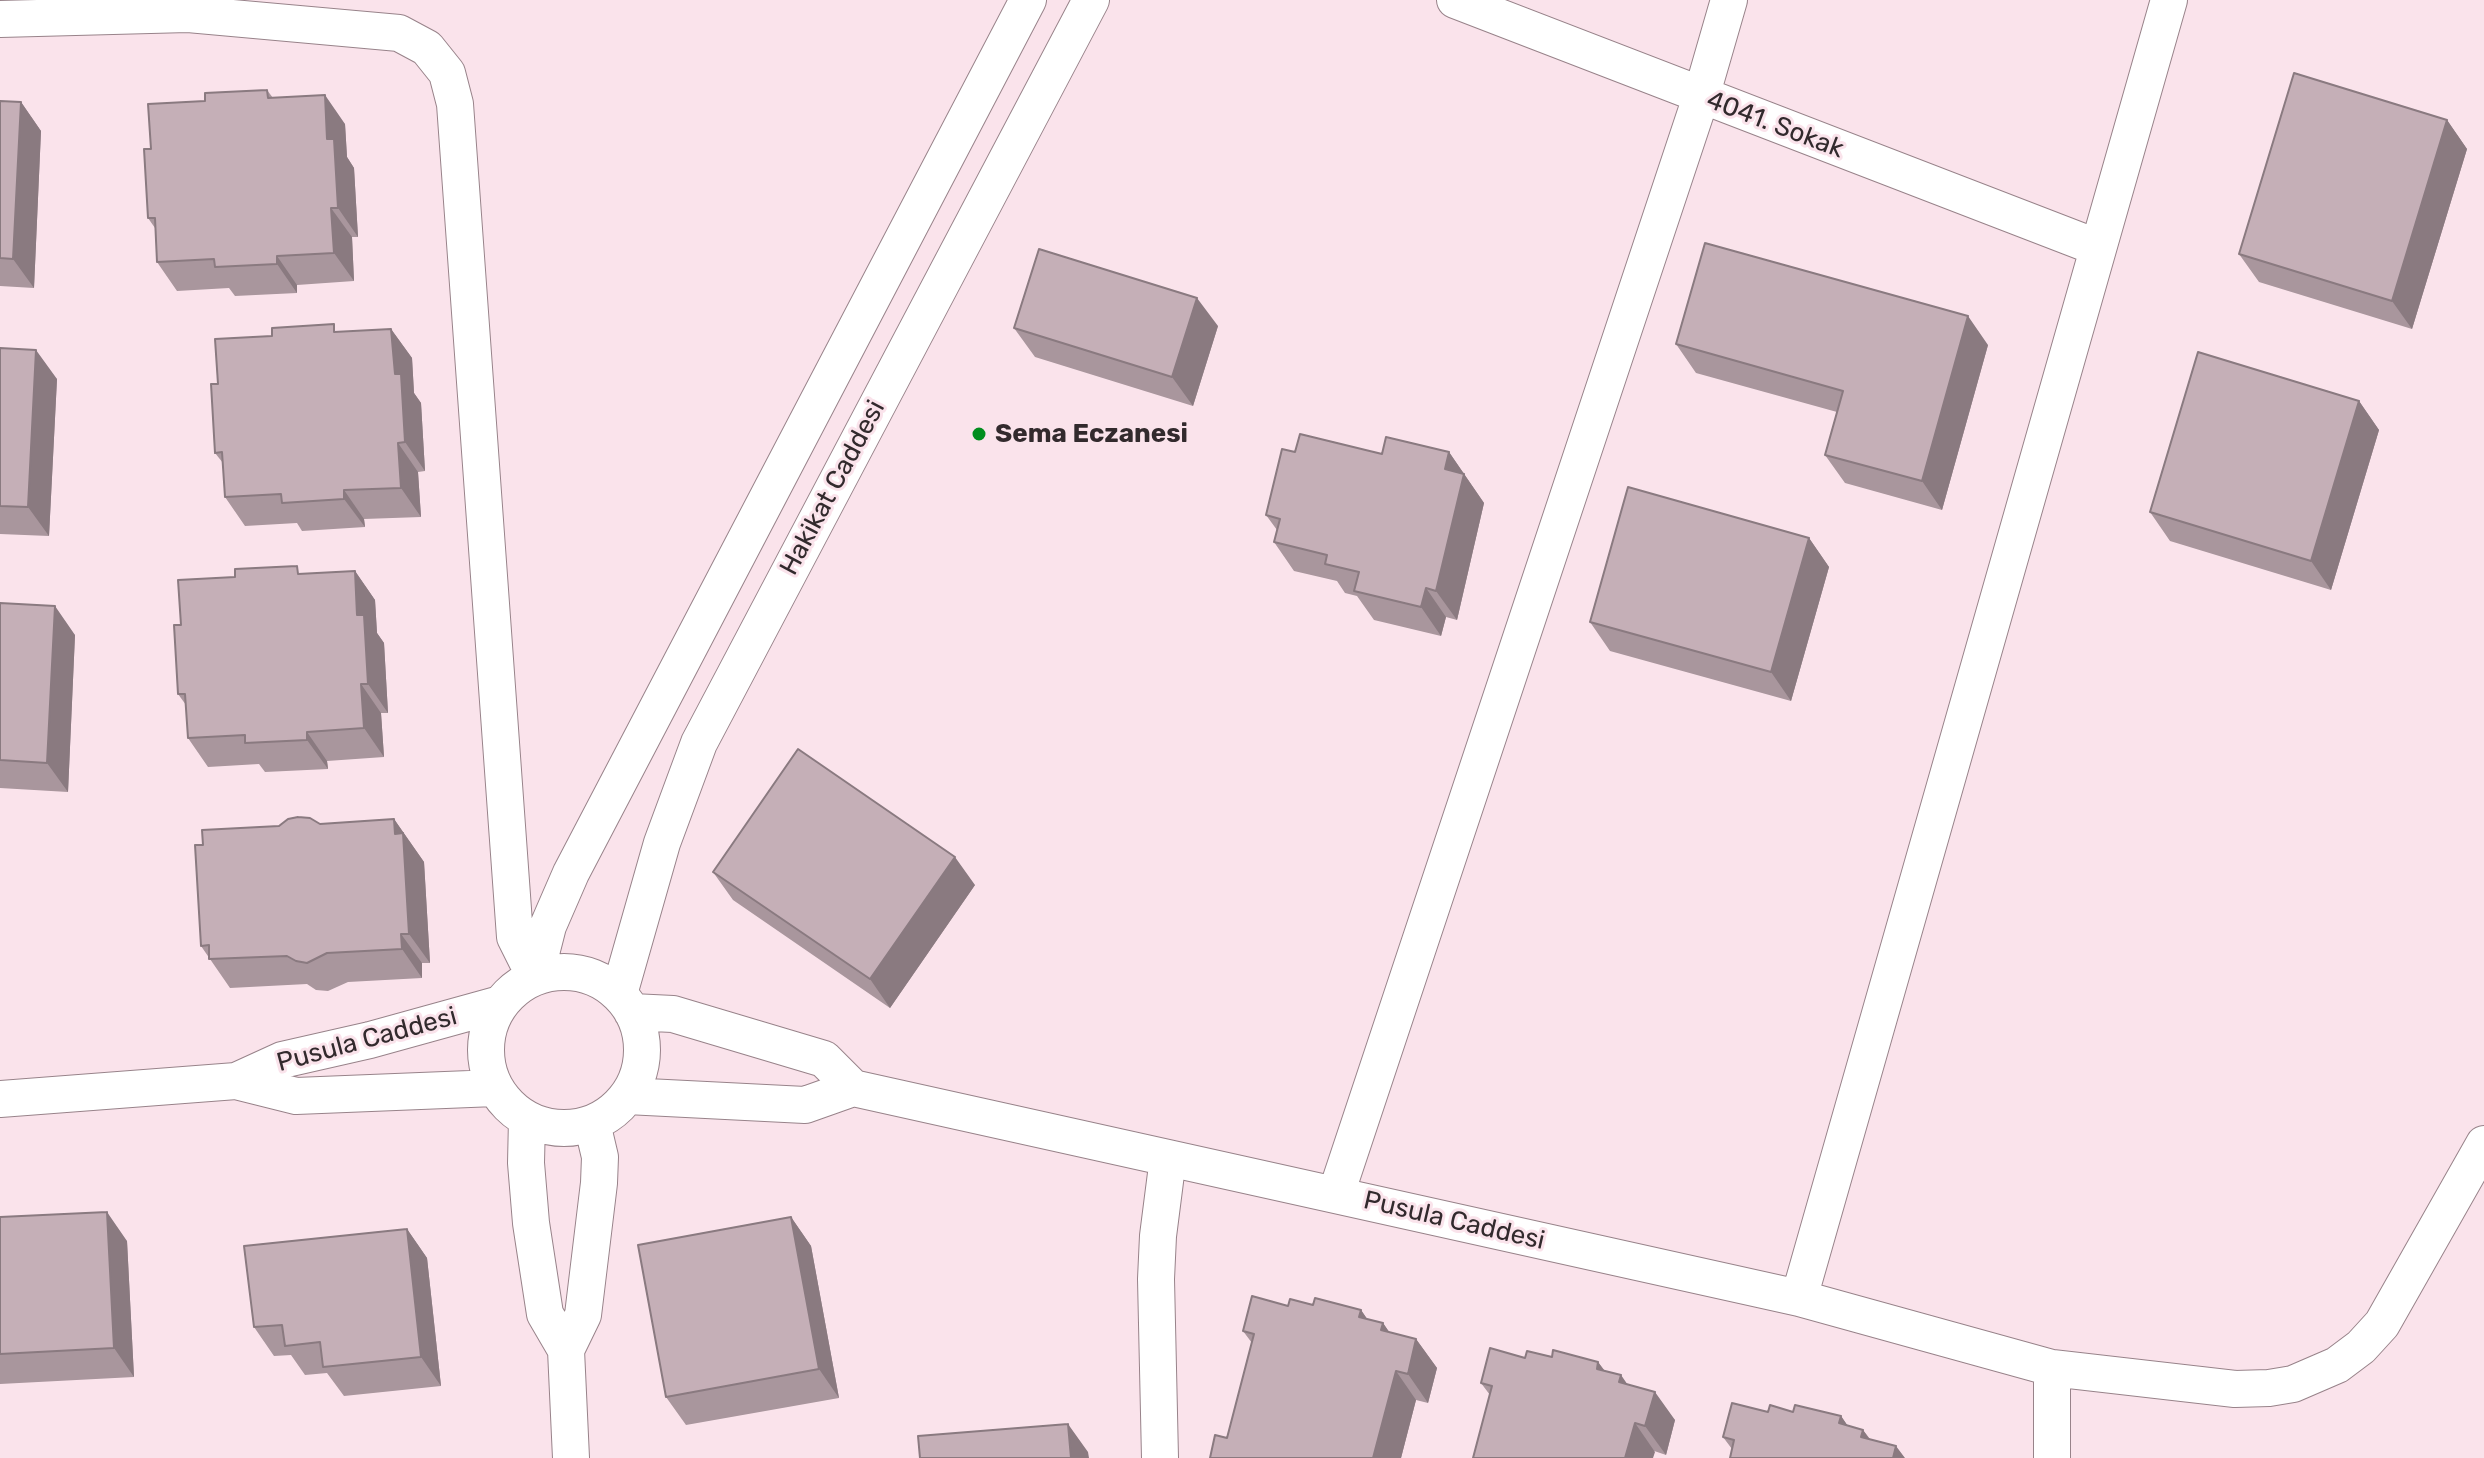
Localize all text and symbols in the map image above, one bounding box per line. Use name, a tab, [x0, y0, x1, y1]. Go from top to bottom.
street label: 4041. Sokak	[1702, 85, 1848, 165]
street label: Hakikat Caddesi	[774, 395, 892, 581]
place label: Sema Eczanesi	[995, 418, 1188, 450]
marker: Sema Eczanesi	[970, 425, 988, 443]
street label: Pusula Caddesi	[274, 1001, 460, 1079]
street label: Pusula Caddesi	[1360, 1185, 1548, 1257]

